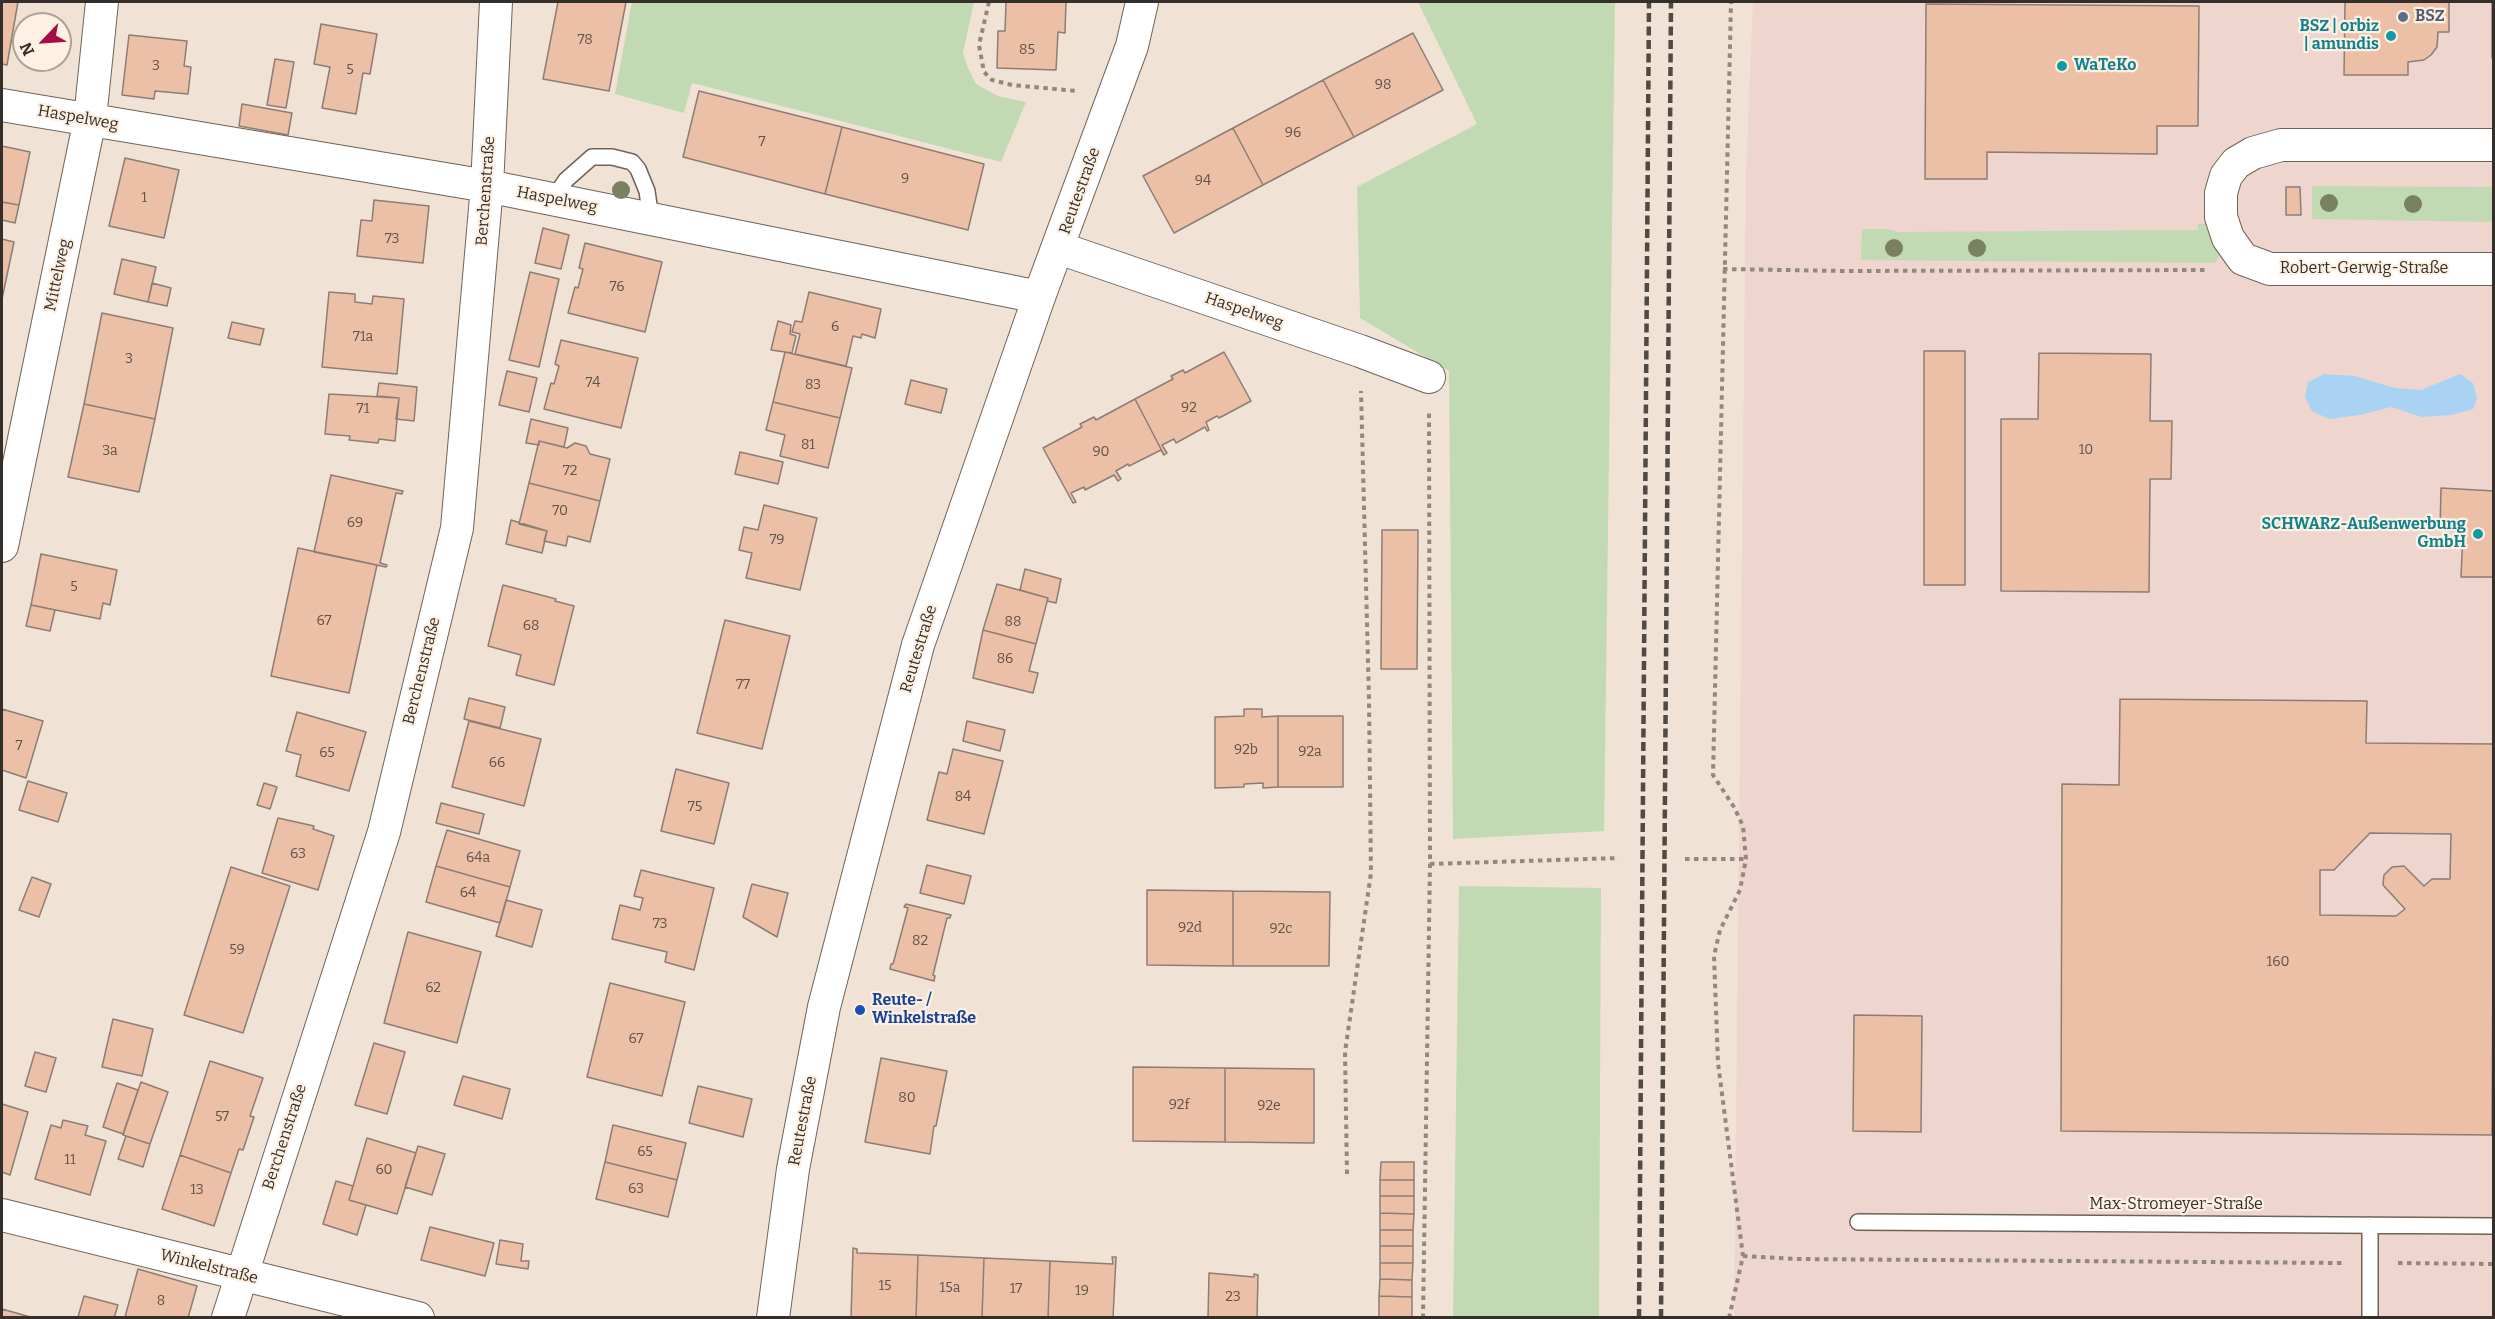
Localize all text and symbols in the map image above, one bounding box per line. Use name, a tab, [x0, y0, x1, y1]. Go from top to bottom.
place label: BSZ	[2415, 7, 2445, 27]
marker: BSZ	[2396, 10, 2410, 24]
north arrow	[12, 12, 72, 72]
place label: BSZ | orbiz | amundis	[2299, 17, 2379, 55]
marker: BSZ | orbiz | amundis	[2384, 29, 2398, 43]
house number: 78	[577, 32, 593, 48]
text: N	[16, 39, 38, 59]
house number: 85	[1019, 42, 1035, 58]
place label: WaTeKo	[2074, 56, 2136, 76]
house number: 3	[152, 58, 160, 74]
marker: WaTeKo	[2055, 59, 2069, 73]
house number: 5	[346, 62, 354, 78]
house number: 98	[1375, 77, 1391, 93]
street label: Haspelweg	[36, 101, 120, 135]
house number: 96	[1285, 125, 1301, 141]
house number: 7	[758, 134, 766, 150]
street label: Berchenstraße	[473, 135, 499, 247]
street label: Reutestraße	[1055, 145, 1105, 237]
house number: 9	[901, 171, 909, 187]
house number: 94	[1195, 173, 1211, 189]
street label: Haspelweg	[515, 183, 599, 217]
house number: 1	[141, 190, 147, 206]
house number: 73	[385, 231, 399, 247]
street label: Mittelweg	[41, 237, 75, 313]
street label: Robert-Gerwig-Straße	[2280, 259, 2448, 279]
house number: 76	[609, 279, 625, 295]
street label: Haspelweg	[1202, 289, 1286, 333]
house number: 6	[831, 319, 839, 335]
house number: 71a	[353, 329, 373, 345]
house number: 3	[125, 351, 133, 367]
house number: 74	[585, 375, 601, 391]
house number: 83	[805, 377, 821, 393]
house number: 92	[1181, 400, 1197, 416]
house number: 71	[357, 401, 369, 417]
house number: 81	[801, 437, 815, 453]
house number: 10	[2079, 442, 2093, 458]
house number: 3a	[102, 443, 118, 459]
house number: 90	[1092, 444, 1110, 460]
house number: 72	[563, 463, 577, 479]
house number: 70	[552, 503, 568, 519]
house number: 69	[347, 515, 363, 531]
place label: SCHWARZ-Außenwerbung GmbH	[2261, 515, 2466, 553]
marker: SCHWARZ-Außenwerbung GmbH	[2471, 527, 2485, 541]
house number: 79	[770, 532, 784, 548]
house number: 5	[70, 579, 78, 595]
street label: Reutestraße	[897, 603, 941, 695]
house number: 67	[316, 613, 332, 629]
house number: 88	[1005, 614, 1021, 630]
street label: Berchenstraße	[399, 615, 445, 727]
house number: 68	[523, 618, 539, 634]
house number: 86	[997, 651, 1013, 667]
house number: 77	[736, 677, 750, 693]
house number: 7	[15, 738, 23, 754]
house number: 92b	[1234, 742, 1258, 758]
house number: 92a	[1298, 744, 1322, 760]
house number: 65	[319, 745, 335, 761]
house number: 66	[489, 755, 505, 771]
house number: 84	[955, 789, 971, 805]
house number: 75	[688, 799, 702, 815]
house number: 63	[290, 846, 306, 862]
house number: 64a	[466, 850, 490, 866]
house number: 64	[460, 885, 476, 901]
house number: 73	[653, 916, 667, 932]
house number: 92d	[1178, 920, 1202, 936]
house number: 92c	[1269, 921, 1293, 937]
house number: 82	[912, 933, 928, 949]
house number: 59	[229, 942, 245, 958]
house number: 160	[2267, 954, 2289, 970]
house number: 62	[425, 980, 441, 996]
place label: Reute- / Winkelstraße	[872, 991, 976, 1029]
marker: Reute- / Winkelstraße	[853, 1003, 867, 1017]
house number: 67	[628, 1031, 644, 1047]
street label: Reutestraße	[785, 1075, 821, 1167]
street label: Berchenstraße	[259, 1082, 311, 1192]
house number: 80	[898, 1090, 916, 1106]
house number: 92f	[1169, 1097, 1189, 1113]
house number: 92e	[1257, 1098, 1281, 1114]
house number: 57	[215, 1109, 229, 1125]
house number: 65	[637, 1144, 653, 1160]
house number: 11	[64, 1152, 76, 1168]
house number: 60	[375, 1162, 393, 1178]
house number: 63	[628, 1181, 644, 1197]
house number: 13	[190, 1182, 204, 1198]
street label: Max-Stromeyer-Straße	[2089, 1195, 2263, 1215]
street label: Winkelstraße	[158, 1246, 260, 1288]
house number: 15	[878, 1278, 892, 1294]
house number: 15a	[940, 1280, 960, 1296]
house number: 17	[1010, 1281, 1022, 1297]
house number: 19	[1075, 1283, 1089, 1299]
house number: 23	[1225, 1289, 1241, 1305]
house number: 8	[157, 1293, 165, 1309]

